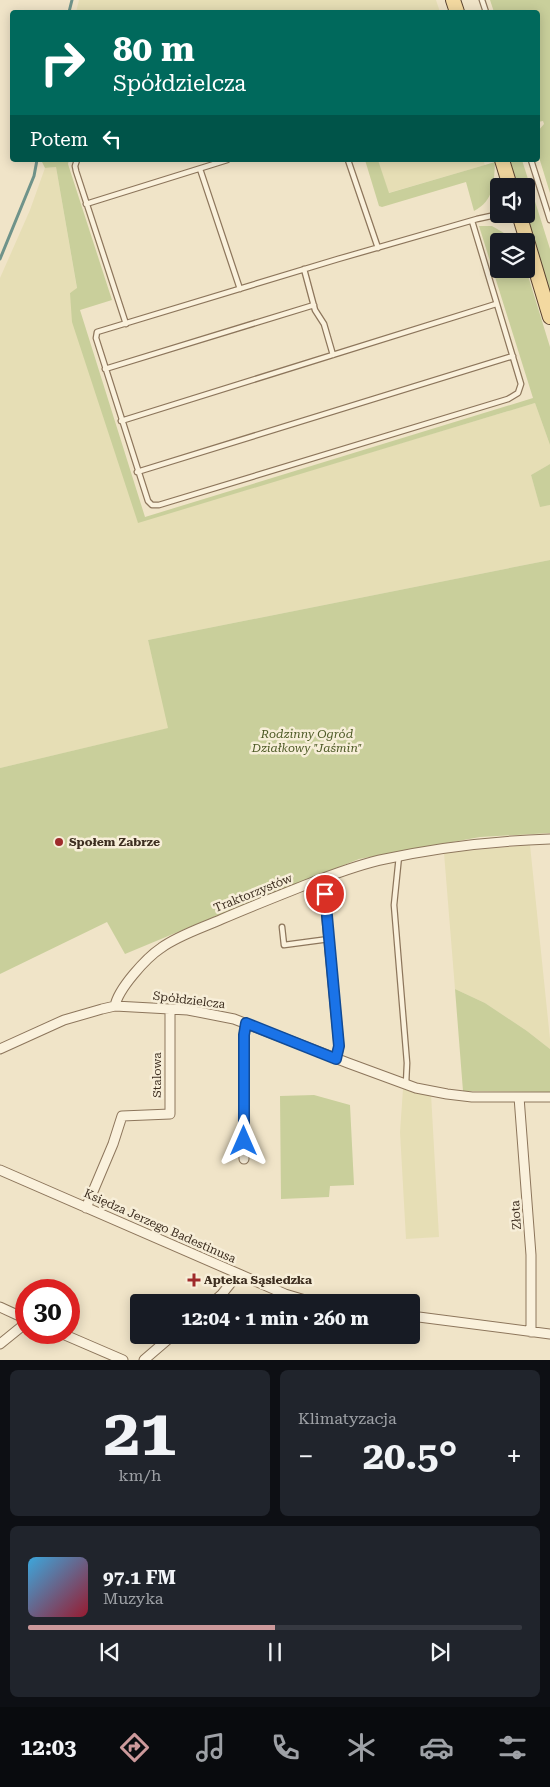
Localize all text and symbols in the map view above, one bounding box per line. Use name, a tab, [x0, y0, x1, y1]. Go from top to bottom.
text: 80 m	[113, 29, 195, 70]
icon: right	[30, 30, 95, 95]
text: Spółdzielcza	[113, 71, 246, 96]
icon: left	[98, 125, 126, 153]
text: Potem	[30, 128, 88, 151]
map controls	[490, 178, 535, 278]
button: sound	[490, 178, 535, 223]
button: layers	[490, 233, 535, 278]
park label: Rodzinny Ogród Działkowy "Jaśmin"	[251, 727, 362, 755]
place label: Społem Zabrze	[69, 835, 160, 849]
marker: Społem Zabrze	[53, 836, 65, 848]
street label: Traktorzystów	[212, 871, 294, 915]
pin	[304, 873, 346, 915]
icon: arrive	[311, 880, 339, 908]
street label: Spółdzielcza	[152, 989, 226, 1011]
street label: Stalowa	[150, 1052, 164, 1098]
position arrow	[217, 1114, 269, 1166]
street label: Księdza Jerzego Badestinusa	[82, 1186, 239, 1266]
street label: Złota	[508, 1199, 524, 1230]
place label: Apteka Sąsiedzka	[204, 1273, 312, 1287]
marker: Apteka Sąsiedzka	[188, 1274, 200, 1286]
speed limit sign: 30	[15, 1279, 80, 1344]
text: 12:04 · 1 min · 260 m	[181, 1307, 369, 1330]
text: 21	[104, 1395, 176, 1471]
text: Klimatyzacja	[298, 1409, 397, 1428]
text: 20.5°	[363, 1434, 457, 1478]
text: −	[298, 1440, 314, 1473]
text: +	[506, 1440, 522, 1473]
text: km/h	[119, 1466, 161, 1485]
text: 97.1 FM	[103, 1566, 176, 1589]
text: Muzyka	[103, 1589, 164, 1608]
icon: previous	[96, 1638, 124, 1666]
icon: pause	[261, 1638, 289, 1666]
icon: next	[426, 1638, 454, 1666]
icon: directions	[117, 1730, 152, 1765]
icon: music	[193, 1730, 228, 1765]
icon: phone	[268, 1730, 303, 1765]
icon: climate	[344, 1730, 379, 1765]
icon: car	[419, 1730, 454, 1765]
icon: filters	[495, 1730, 530, 1765]
text: 12:03	[20, 1735, 76, 1760]

